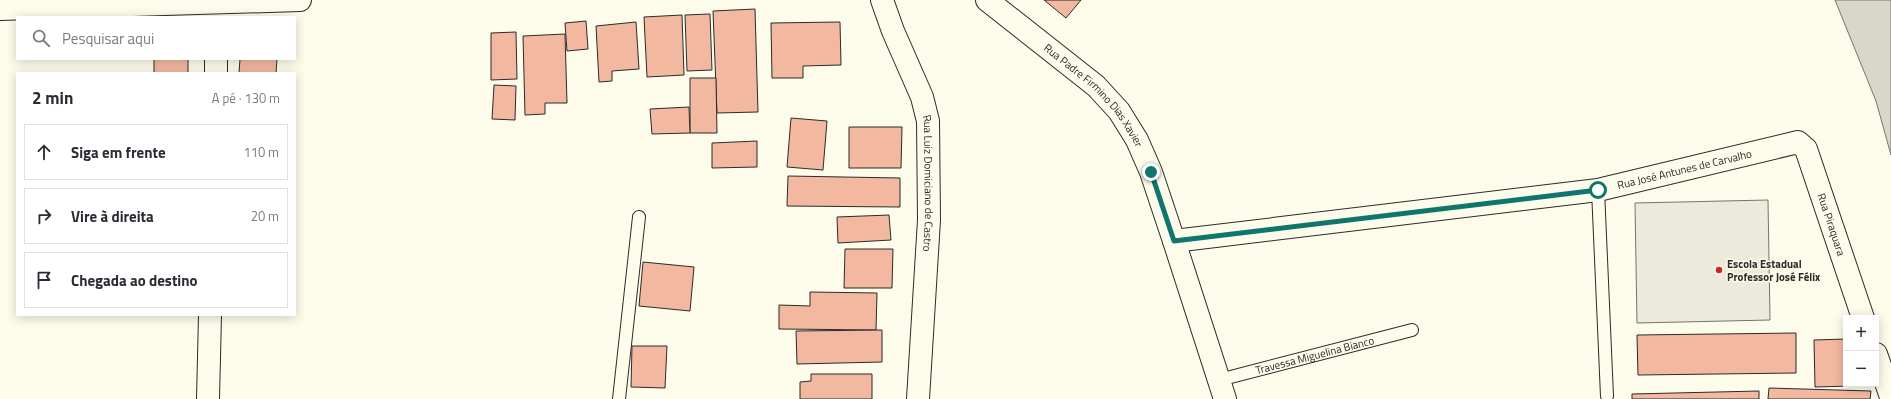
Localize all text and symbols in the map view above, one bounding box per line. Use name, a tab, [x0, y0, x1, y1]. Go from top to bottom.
search box	[16, 16, 296, 60]
icon: search	[30, 27, 52, 49]
text: Pesquisar aqui	[62, 27, 154, 50]
street label: Rua Padre Firmino Dias Xavier	[1040, 40, 1147, 149]
text: 2 min	[32, 85, 73, 111]
text: A pé · 130 m	[212, 88, 280, 108]
street label: Rua Luiz Domiciano de Castro	[919, 113, 937, 252]
icon: ahead	[33, 141, 55, 163]
text: Siga em frente	[71, 141, 166, 164]
text: 110 m	[243, 142, 279, 162]
street label: Rua José Antunes de Carvalho	[1616, 145, 1754, 193]
route end	[1142, 163, 1160, 181]
route start	[1589, 181, 1607, 199]
street label: Rua Piraquara	[1813, 191, 1850, 258]
icon: right	[33, 205, 55, 227]
text: Vire à direita	[71, 205, 154, 228]
text: 20 m	[251, 206, 279, 226]
place label: Escola Estadual Professor José Félix	[1727, 256, 1821, 285]
marker: Escola Estadual Professor José Félix	[1714, 265, 1724, 275]
icon: arrive	[33, 269, 55, 291]
text: Chegada ao destino	[71, 269, 197, 292]
map controls	[1843, 315, 1879, 387]
button: +	[1843, 315, 1879, 351]
street label: Travessa Miguelina Bianco	[1254, 332, 1376, 378]
button: −	[1843, 351, 1879, 387]

